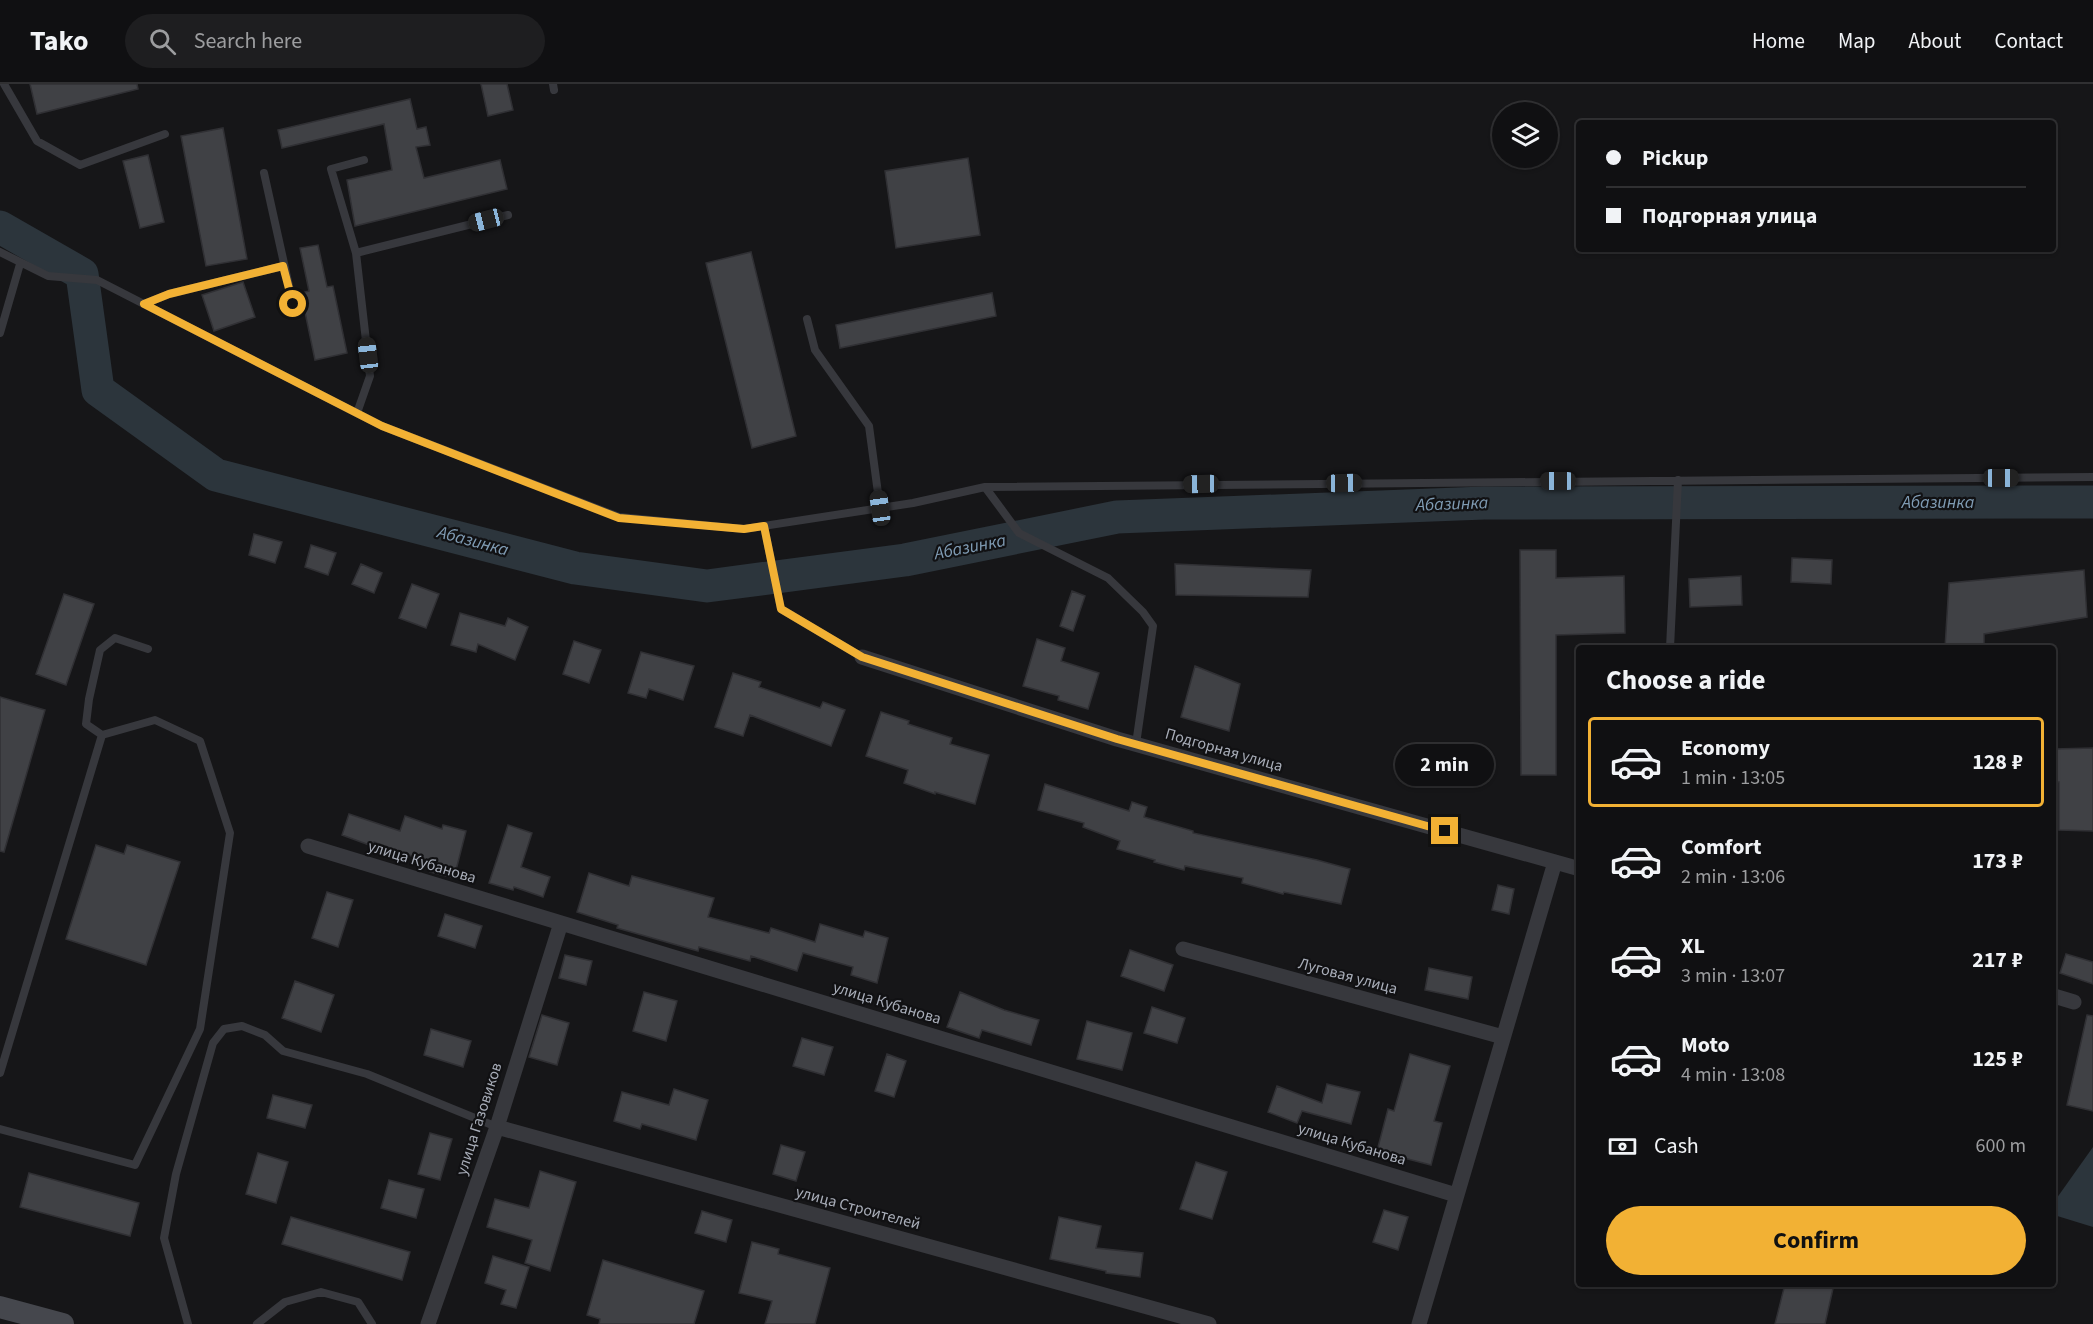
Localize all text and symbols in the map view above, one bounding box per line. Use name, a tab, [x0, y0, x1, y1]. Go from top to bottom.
search box	[125, 14, 545, 68]
text: Tako	[30, 21, 89, 61]
icon: search	[146, 25, 179, 58]
text: Search here	[194, 25, 302, 57]
text: Home	[1752, 26, 1805, 56]
text: Map	[1838, 26, 1876, 56]
text: About	[1909, 26, 1961, 56]
text: Contact	[1994, 26, 2063, 56]
map controls	[1492, 102, 1558, 168]
button: layers	[1492, 102, 1558, 168]
text: Pickup	[1642, 142, 1708, 174]
text: Подгорная улица	[1642, 200, 1817, 232]
car	[466, 207, 506, 233]
route start	[279, 290, 306, 317]
car	[357, 336, 379, 374]
car	[1983, 469, 2019, 487]
car	[1540, 472, 1576, 490]
car	[1326, 474, 1362, 492]
car	[1183, 475, 1219, 493]
car	[869, 489, 891, 527]
water label: Абазинка	[1414, 490, 1489, 518]
water label: Абазинка	[1901, 490, 1975, 515]
water label: Абазинка	[434, 519, 512, 563]
water label: Абазинка	[931, 528, 1008, 566]
text: Choose a ride	[1606, 661, 1766, 700]
street label: Подгорная улица	[1163, 723, 1285, 777]
text: Economy	[1681, 732, 1770, 764]
icon: car	[1609, 735, 1663, 789]
callout: 2 min	[1396, 744, 1494, 786]
text: 128 ₽	[1972, 746, 2023, 778]
text: 2 min	[1420, 751, 1469, 779]
text: 1 min · 13:05	[1681, 764, 1785, 792]
route end	[1431, 817, 1458, 844]
text: Comfort	[1681, 831, 1762, 863]
icon: car	[1609, 834, 1663, 888]
street label: улица Кубанова	[365, 835, 479, 889]
text: 173 ₽	[1972, 845, 2023, 877]
text: 2 min · 13:06	[1681, 863, 1785, 891]
text: XL	[1681, 930, 1705, 962]
icon: car	[1609, 933, 1663, 987]
text: 217 ₽	[1972, 944, 2023, 976]
street label: Луговая улица	[1296, 952, 1400, 1000]
text: 3 min · 13:07	[1681, 962, 1785, 990]
street label: улица Кубанова	[830, 976, 944, 1030]
text: Moto	[1681, 1029, 1730, 1061]
icon: car	[1609, 1032, 1663, 1086]
text: 125 ₽	[1972, 1043, 2023, 1075]
street label: улица Газовиков	[450, 1060, 508, 1178]
text: 4 min · 13:08	[1681, 1061, 1785, 1089]
street label: улица Кубанова	[1295, 1117, 1409, 1171]
icon: cash	[1606, 1130, 1639, 1163]
text: Cash	[1654, 1130, 1699, 1162]
text: 600 m	[1976, 1132, 2026, 1160]
street label: улица Строителей	[793, 1181, 923, 1235]
button: Confirm	[1606, 1206, 2026, 1275]

